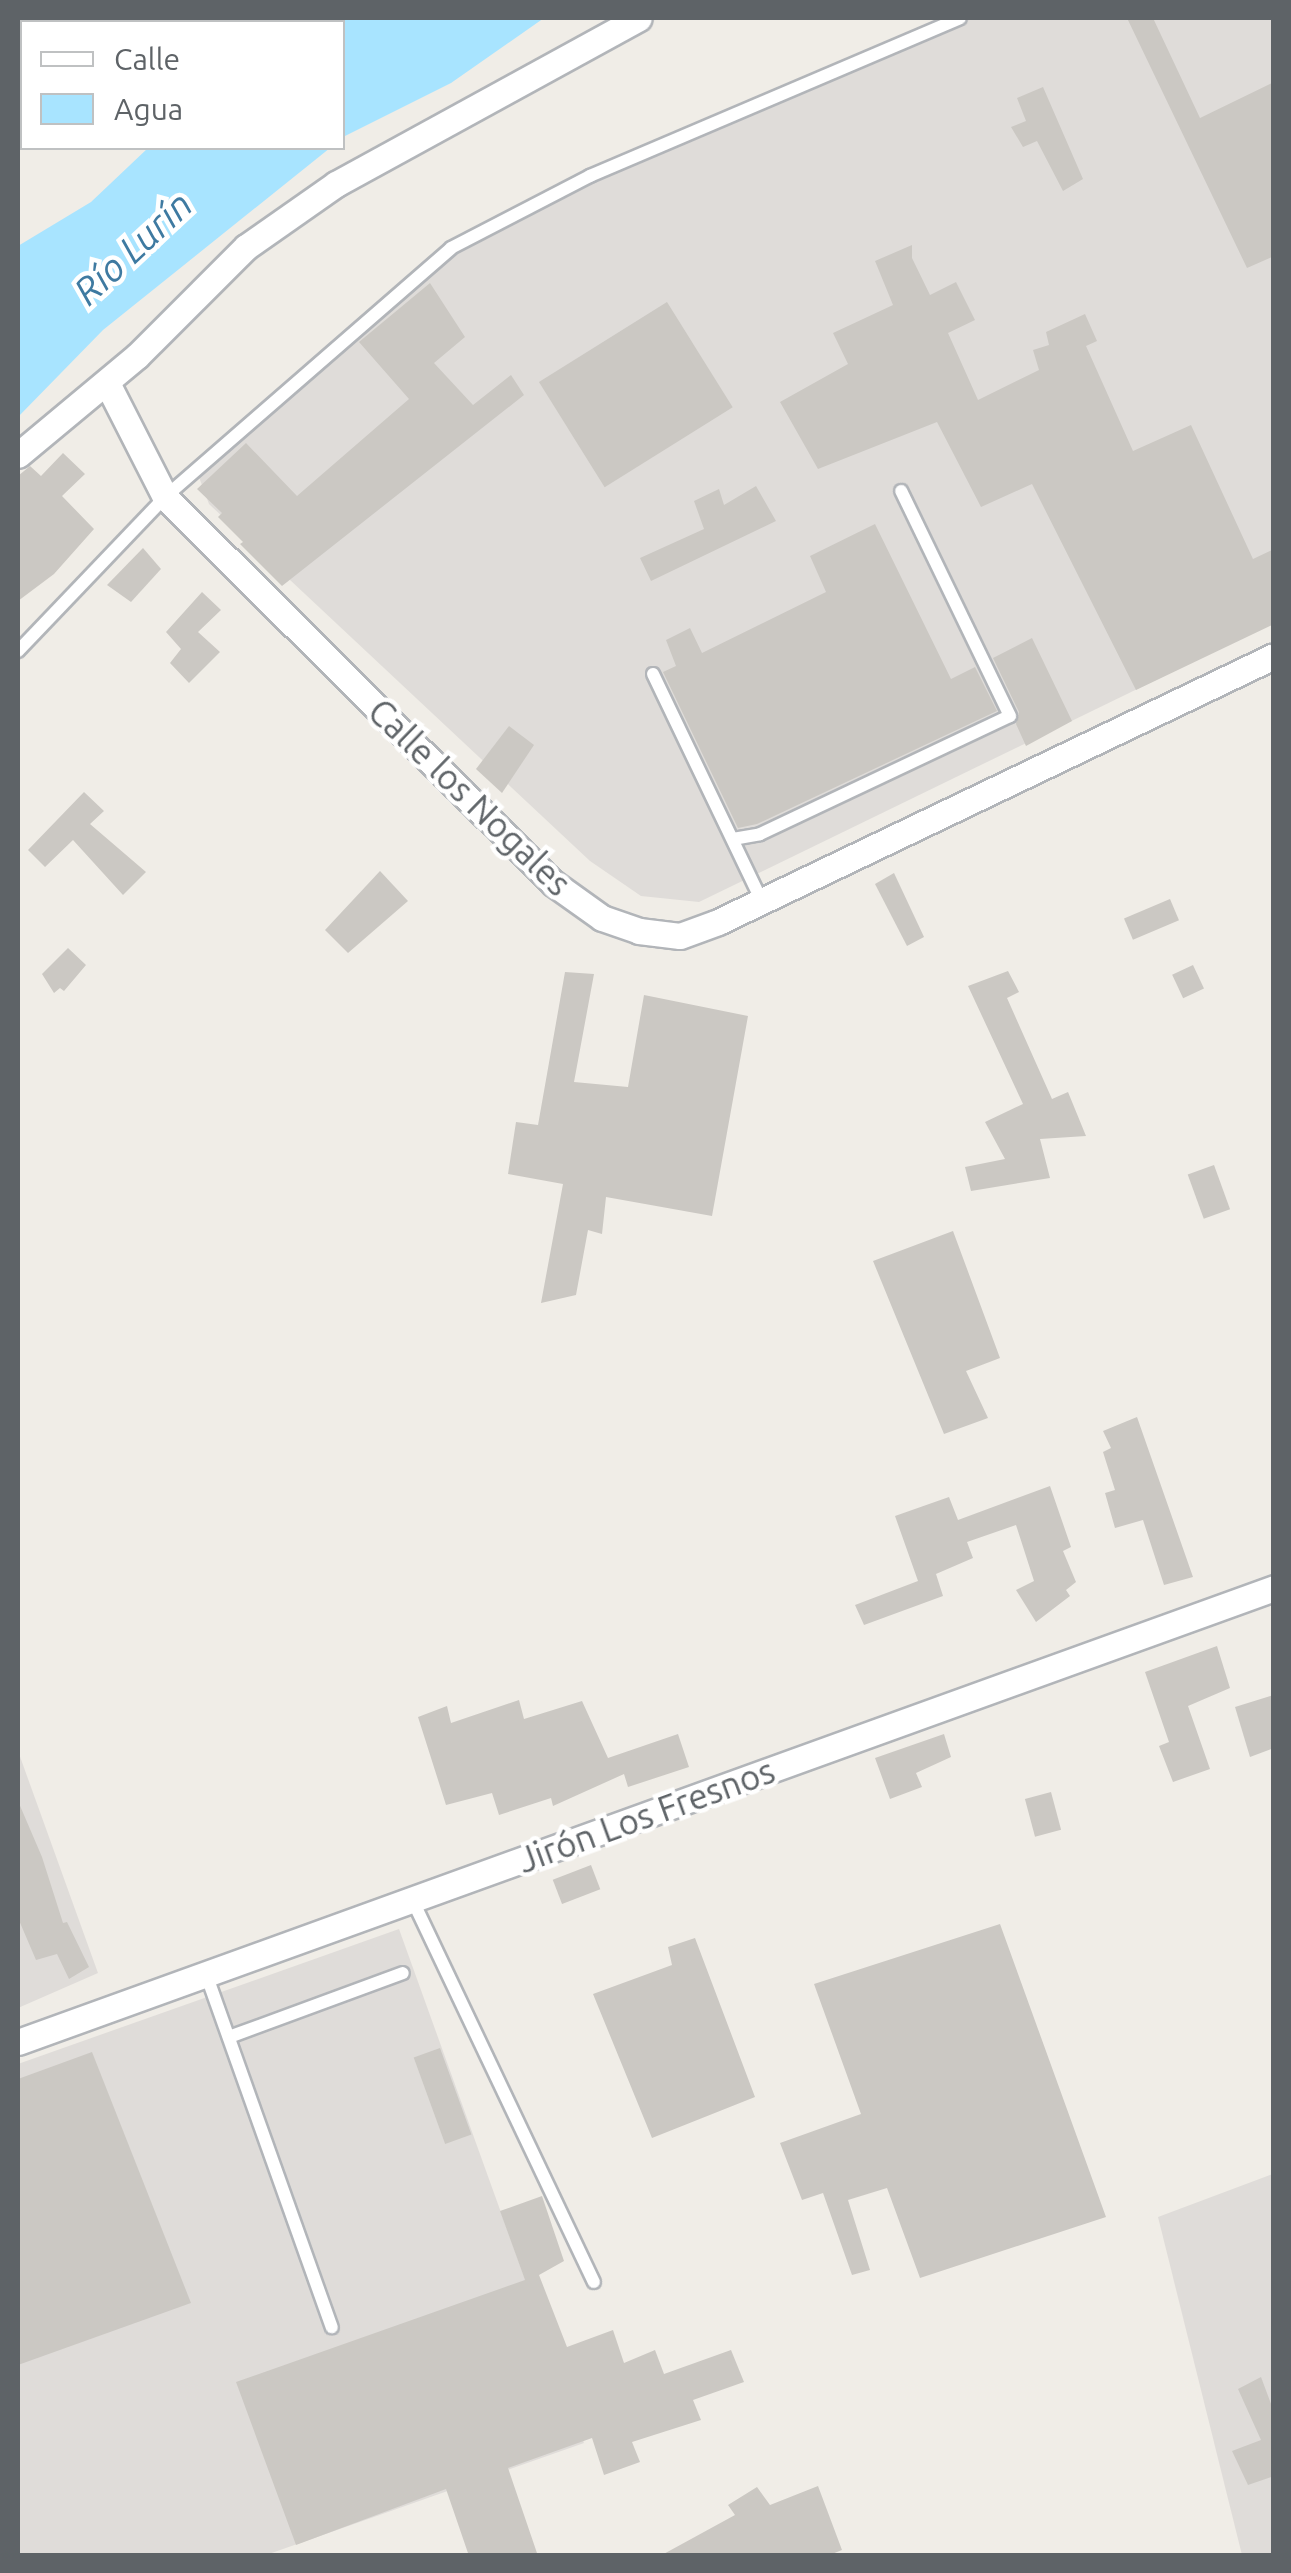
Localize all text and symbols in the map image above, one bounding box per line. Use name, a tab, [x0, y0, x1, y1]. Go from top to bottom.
legend	[20, 20, 345, 150]
text: Calle	[114, 42, 180, 76]
text: Agua	[114, 92, 183, 126]
water label: Río Lurín	[64, 182, 202, 314]
street label: Calle los Nogales	[360, 690, 580, 904]
street label: Jirón Los Fresnos	[512, 1749, 780, 1881]

